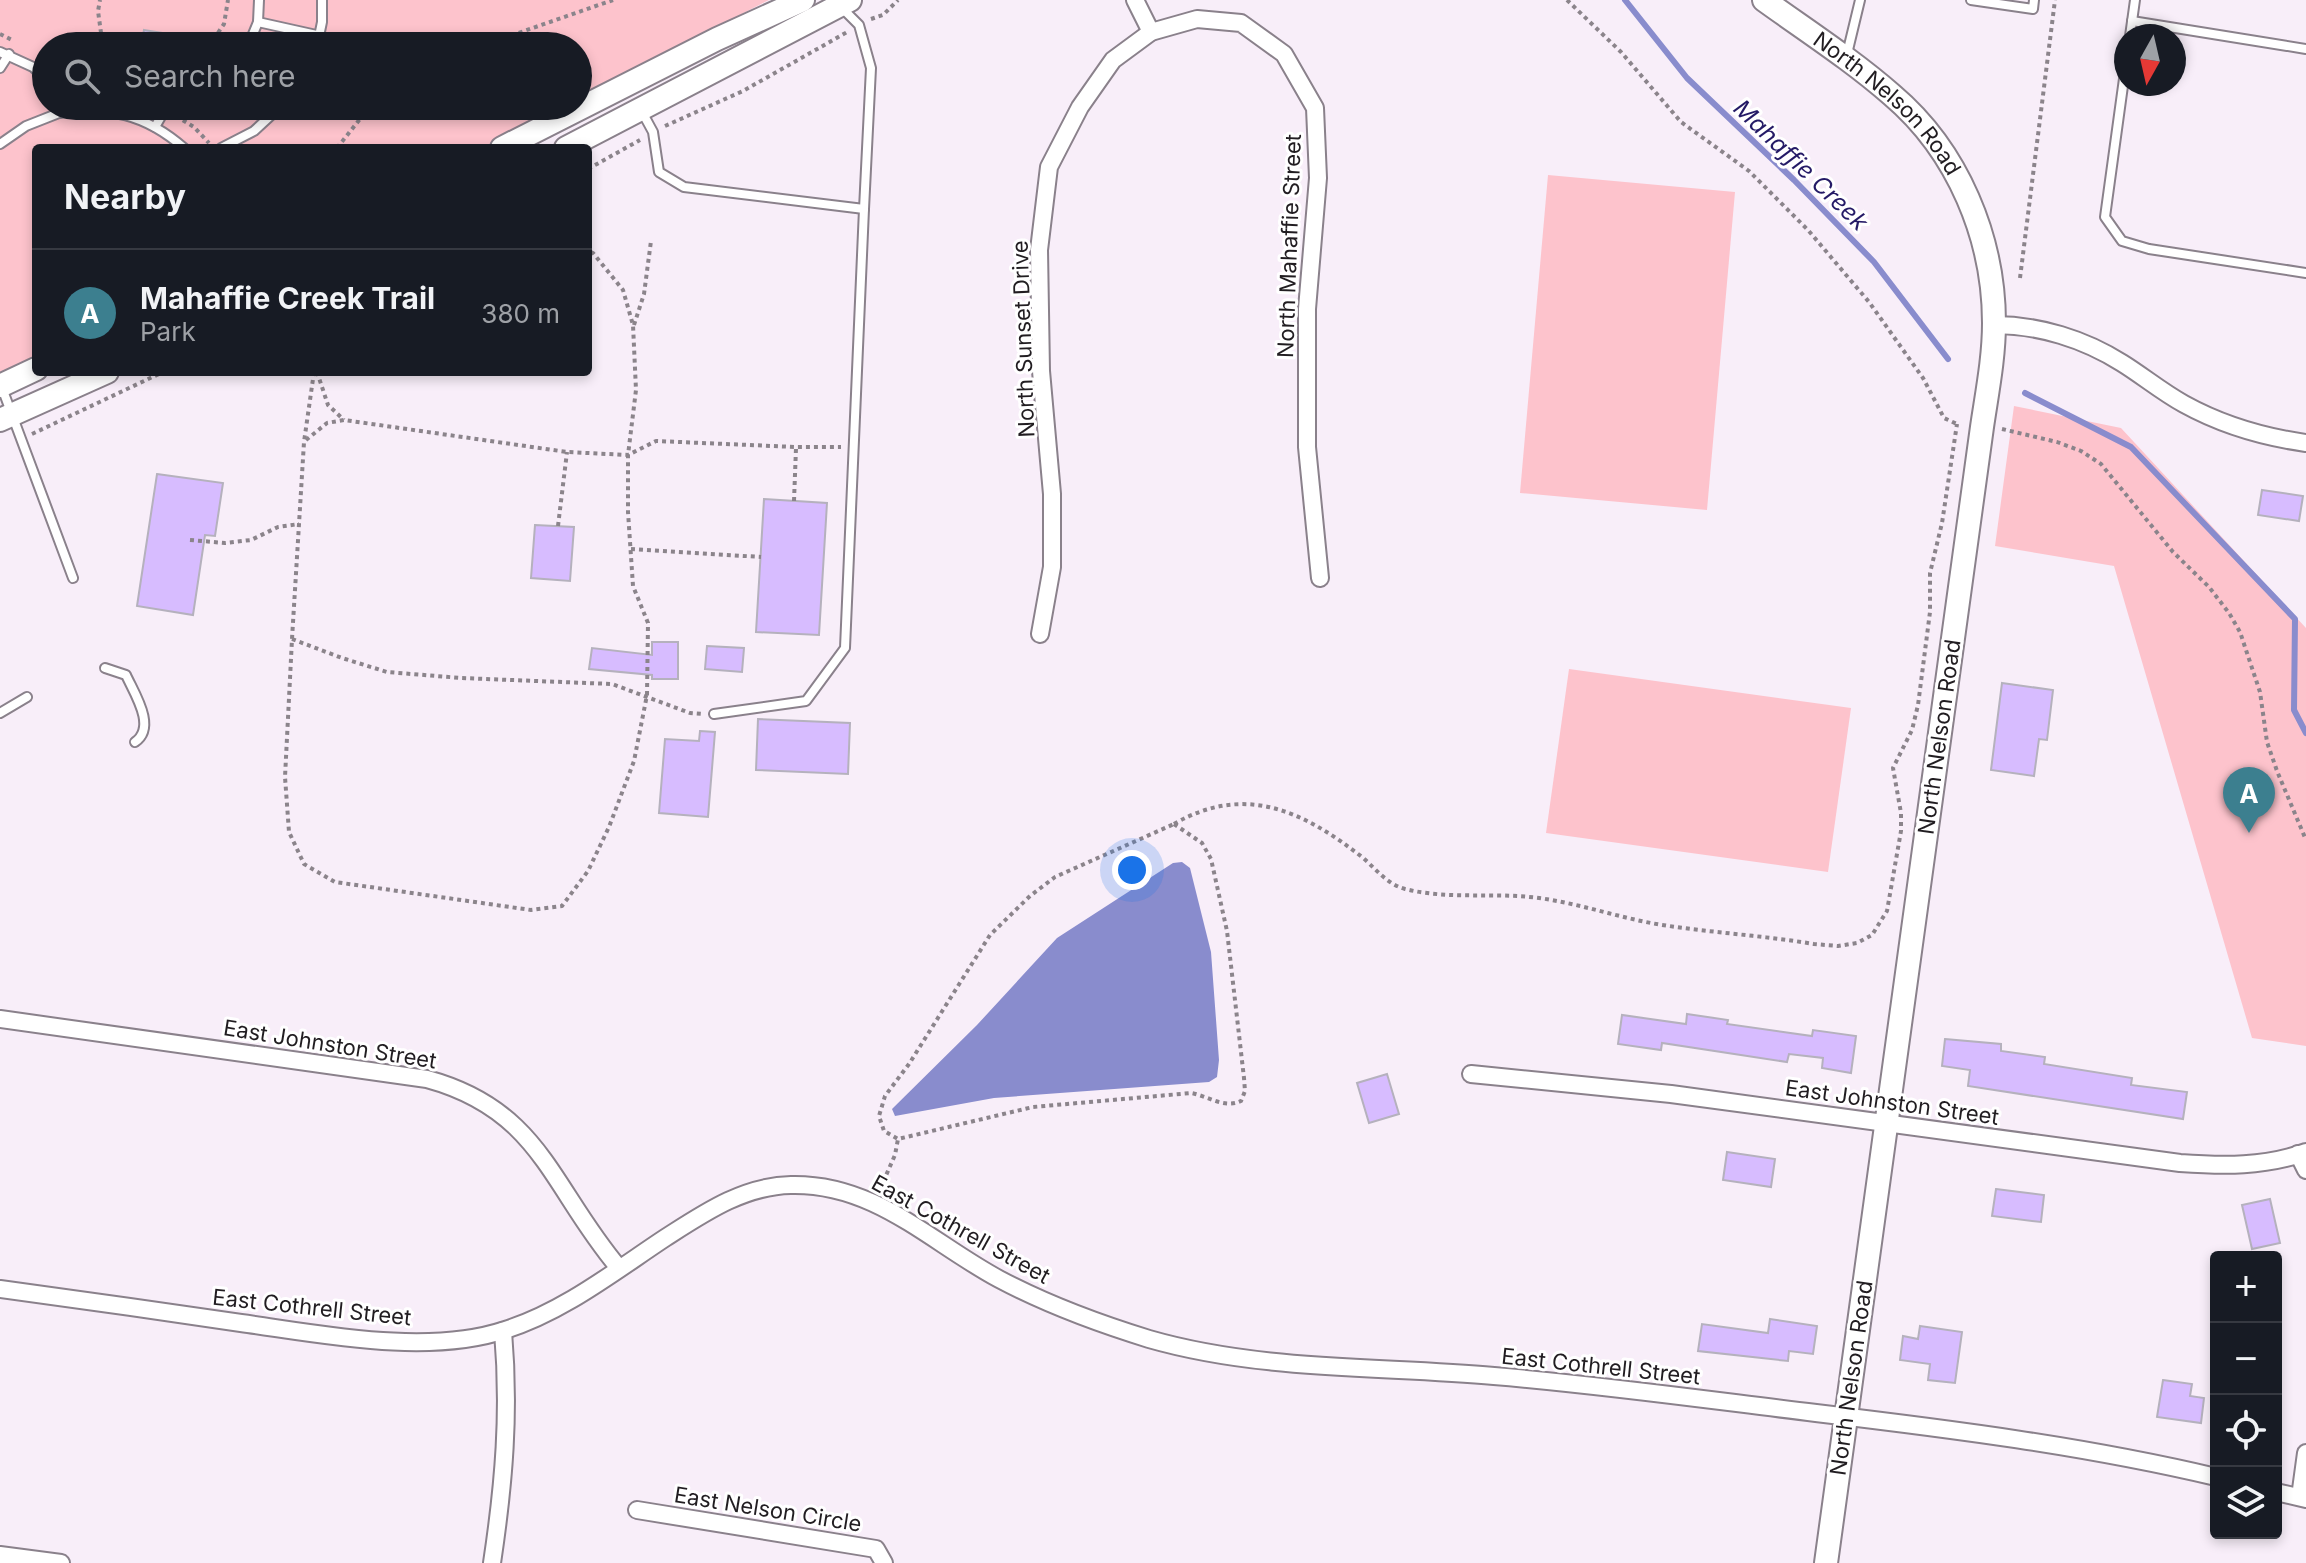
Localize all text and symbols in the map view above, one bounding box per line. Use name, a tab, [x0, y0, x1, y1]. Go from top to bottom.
north arrow	[2114, 24, 2186, 96]
street label: North Nelson Road	[1808, 26, 1967, 179]
search box	[32, 32, 592, 120]
icon: search	[60, 54, 104, 98]
text: Search here	[124, 58, 296, 94]
water label: Mahaffie Creek	[1728, 94, 1875, 237]
street label: North Mahaffie Street	[1272, 133, 1306, 359]
text: Nearby	[64, 176, 186, 217]
street label: North Sunset Drive	[1007, 240, 1039, 438]
text: Mahaffie Creek Trail	[140, 280, 435, 316]
text: A	[80, 298, 100, 329]
text: 380 m	[481, 298, 560, 329]
text: Park	[140, 316, 196, 347]
street label: North Nelson Road	[1912, 638, 1966, 836]
pin: A	[2223, 767, 2275, 833]
your location	[1112, 850, 1152, 890]
street label: East Johnston Street	[222, 1014, 438, 1074]
street label: East Johnston Street	[1784, 1074, 2000, 1130]
street label: East Cothrell Street	[867, 1169, 1055, 1289]
map controls	[2210, 1251, 2282, 1539]
button: +	[2210, 1251, 2282, 1323]
street label: North Nelson Road	[1824, 1279, 1878, 1477]
street label: East Cothrell Street	[211, 1284, 413, 1330]
button: −	[2210, 1323, 2282, 1395]
street label: East Cothrell Street	[1500, 1343, 1702, 1389]
button: locate	[2210, 1395, 2282, 1467]
button: layers	[2210, 1467, 2282, 1539]
street label: East Nelson Circle	[672, 1481, 864, 1537]

